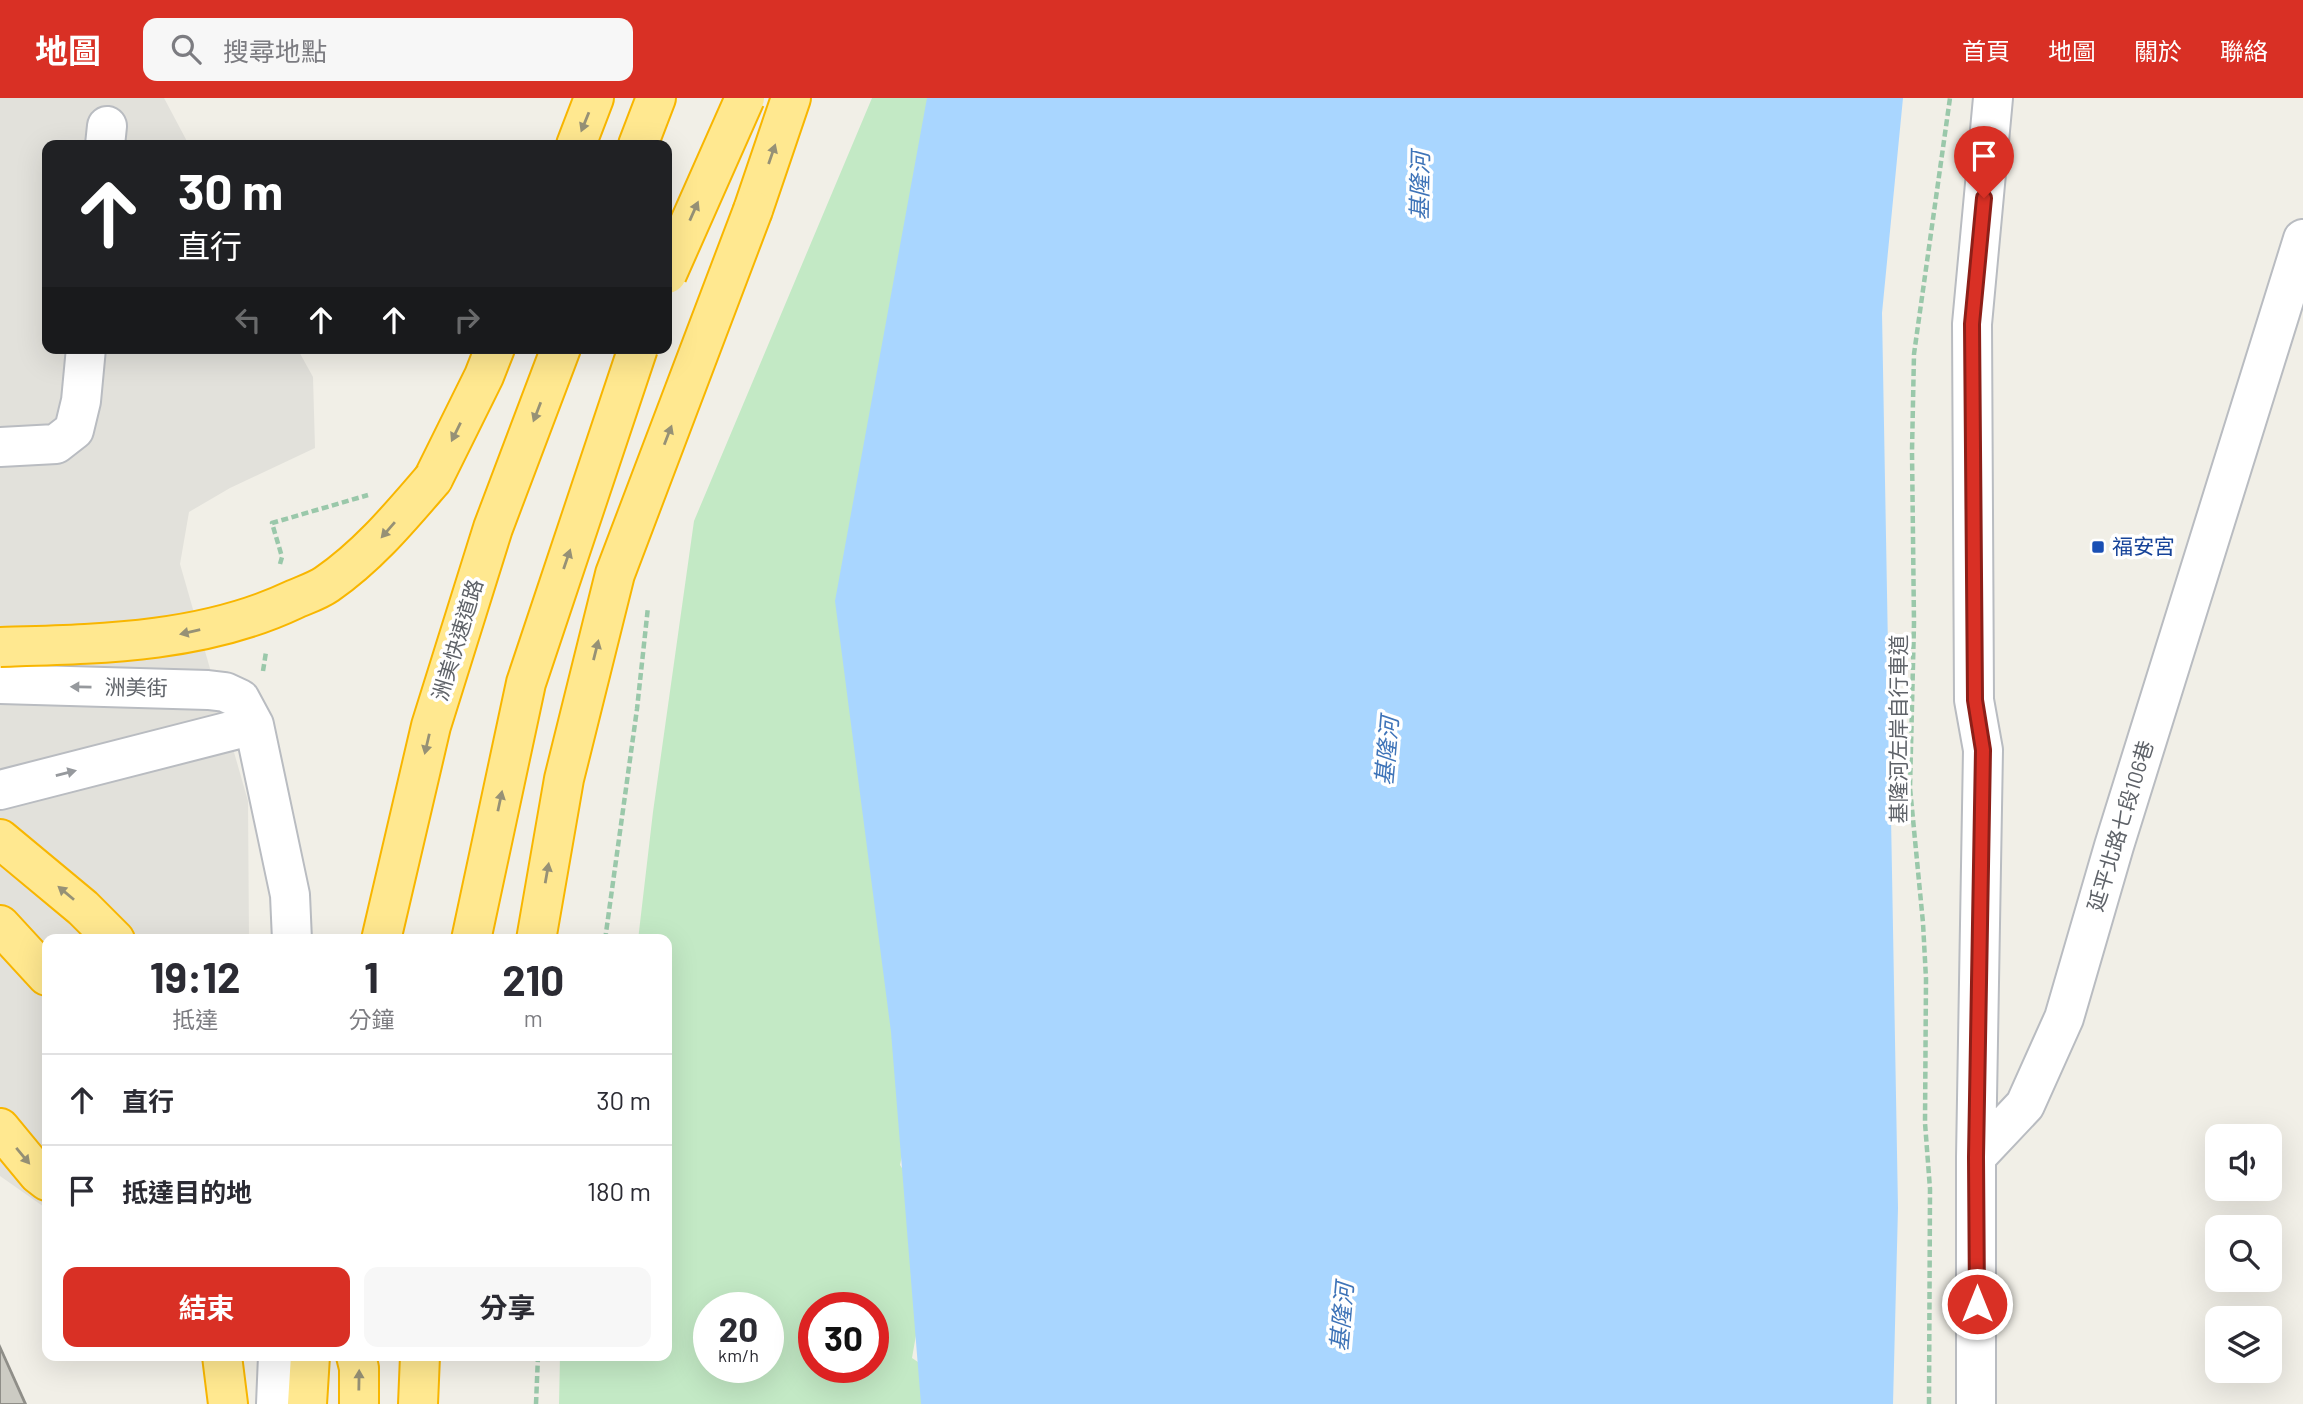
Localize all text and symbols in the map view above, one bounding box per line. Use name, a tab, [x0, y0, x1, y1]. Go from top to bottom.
search box	[143, 18, 633, 81]
text: 地圖	[35, 30, 101, 70]
icon: search	[167, 30, 205, 68]
text: 搜尋地點	[223, 35, 327, 66]
text: 首頁	[1962, 36, 2010, 65]
text: 地圖	[2048, 36, 2096, 65]
text: 關於	[2134, 36, 2182, 65]
text: 聯絡	[2220, 36, 2268, 65]
one-way arrow	[579, 111, 590, 132]
pin	[1954, 126, 2014, 198]
icon: arrive	[1965, 137, 2003, 175]
one-way arrow	[767, 143, 778, 164]
water label: 基隆河	[1404, 147, 1434, 221]
text: 30 m	[178, 161, 283, 220]
icon: ahead	[63, 168, 154, 259]
one-way arrow	[689, 201, 700, 222]
text: 直行	[178, 226, 242, 264]
icon: left	[229, 301, 267, 339]
icon: ahead	[302, 301, 340, 339]
icon: ahead	[375, 301, 413, 339]
icon: right	[448, 301, 486, 339]
one-way arrow	[531, 402, 542, 423]
one-way arrow	[451, 422, 462, 442]
one-way arrow	[663, 424, 674, 445]
one-way arrow	[380, 521, 396, 539]
place label: 福安宮	[2112, 533, 2175, 558]
marker: 福安宮	[2090, 539, 2106, 555]
one-way arrow	[563, 548, 573, 569]
street label: 洲美快速道路	[426, 576, 487, 703]
one-way arrow	[179, 627, 201, 638]
street label: 基隆河左岸自行車道	[1885, 635, 1910, 824]
one-way arrow	[591, 639, 602, 661]
street label: 洲美街	[104, 673, 168, 700]
one-way arrow	[70, 681, 92, 692]
water label: 基隆河	[1369, 711, 1403, 787]
one-way arrow	[421, 733, 432, 755]
street label: 延平北路七段106巷	[2082, 737, 2157, 914]
one-way arrow	[55, 767, 77, 778]
one-way arrow	[495, 790, 506, 812]
one-way arrow	[542, 861, 553, 883]
one-way arrow	[57, 886, 74, 901]
text: 19:12	[150, 951, 241, 1001]
text: 1	[364, 951, 379, 1001]
text: 210	[502, 954, 564, 1004]
text: m	[524, 1004, 543, 1032]
text: 抵達	[172, 1005, 218, 1033]
text: 分鐘	[348, 1005, 394, 1033]
icon: ahead	[63, 1081, 101, 1119]
text: 30 m	[596, 1084, 651, 1115]
text: 直行	[122, 1085, 174, 1116]
map controls	[2205, 1124, 2282, 1383]
button: sound	[2205, 1124, 2282, 1201]
one-way arrow	[15, 1147, 30, 1164]
icon: arrive	[63, 1172, 101, 1210]
text: 180 m	[587, 1175, 651, 1206]
text: 抵達目的地	[122, 1176, 252, 1207]
button: search	[2205, 1215, 2282, 1292]
button: 結束	[63, 1267, 350, 1347]
button: 分享	[364, 1267, 651, 1347]
position arrow	[1940, 1267, 2014, 1341]
water label: 基隆河	[1324, 1277, 1358, 1353]
speed limit sign: 30	[798, 1292, 889, 1383]
button: layers	[2205, 1306, 2282, 1383]
text: 20	[719, 1307, 758, 1349]
text: km/h	[718, 1344, 759, 1366]
one-way arrow	[353, 1369, 365, 1391]

